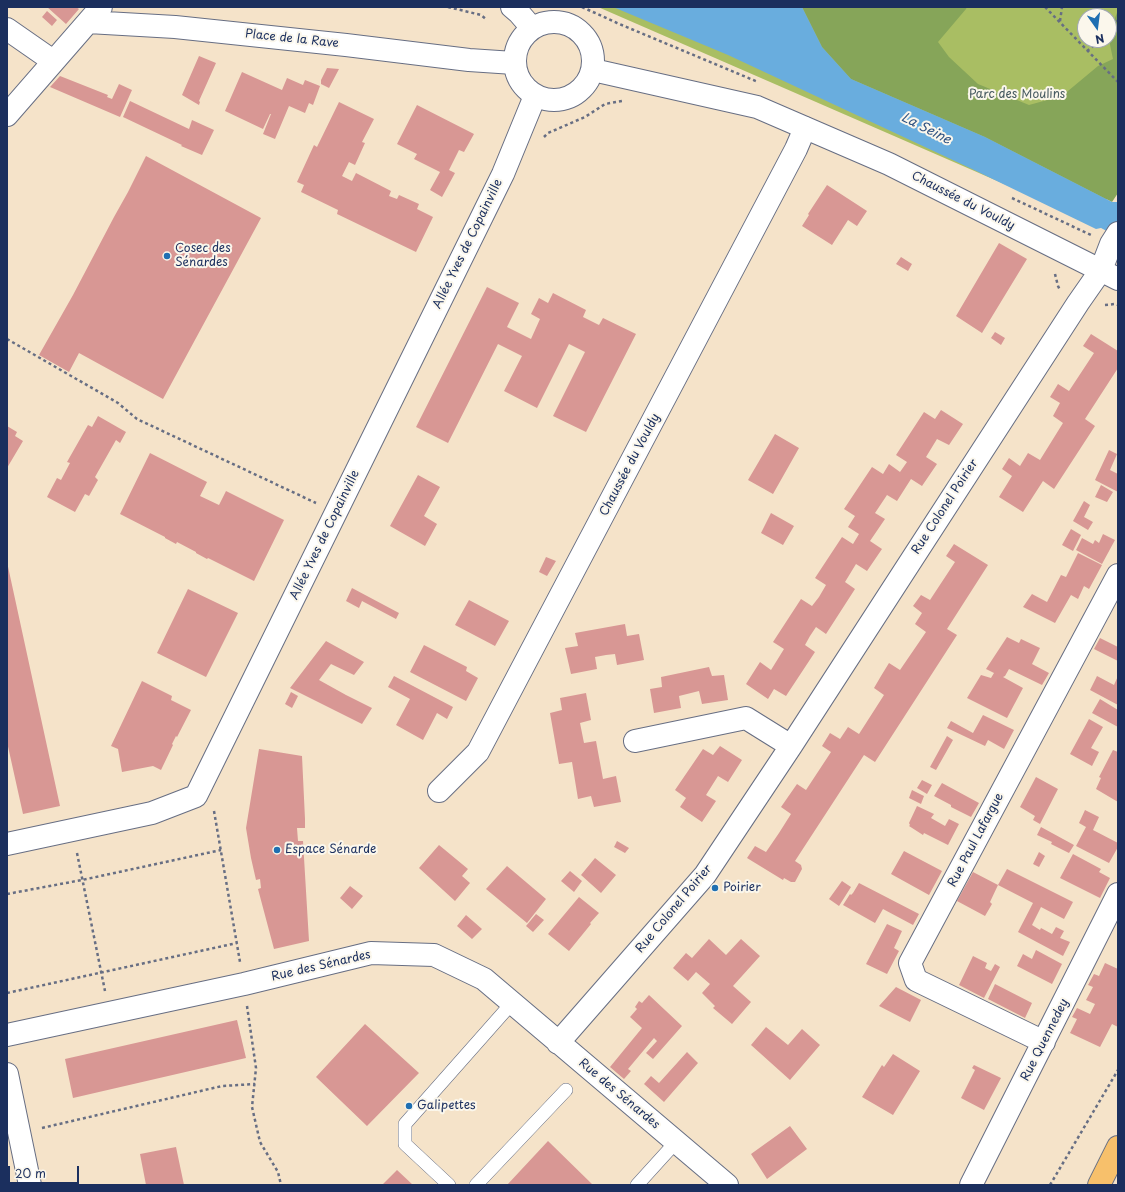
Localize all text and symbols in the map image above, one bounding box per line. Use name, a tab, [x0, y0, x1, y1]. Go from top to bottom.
north arrow	[1077, 8, 1117, 48]
street label: Place de la Rave	[244, 27, 340, 51]
text: N	[1093, 30, 1106, 48]
park label: Parc des Moulins	[969, 88, 1065, 102]
water label: La Seine	[899, 110, 953, 148]
street label: Chaussée du Vouldy	[909, 169, 1017, 233]
street label: Allée Yves de Copainville	[430, 177, 506, 311]
place label: Cosec des Sénardes	[175, 242, 231, 270]
marker: Cosec des Sénardes	[162, 251, 172, 261]
street label: Chaussée du Vouldy	[597, 411, 663, 519]
street label: Rue Colonel Poirier	[909, 457, 981, 557]
street label: Allée Yves de Copainville	[287, 468, 363, 602]
street label: Rue Paul Lafargue	[945, 791, 1007, 889]
place label: Espace Sénarde	[285, 843, 376, 857]
marker: Espace Sénarde	[272, 845, 282, 855]
street label: Rue Colonel Poirier	[633, 862, 715, 956]
place label: Poirier	[723, 881, 761, 895]
marker: Poirier	[710, 883, 720, 893]
street label: Rue des Sénardes	[270, 948, 372, 984]
street label: Rue Quennedey	[1018, 996, 1072, 1084]
street label: Rue des Sénardes	[575, 1056, 663, 1132]
place label: Galipettes	[417, 1099, 476, 1113]
marker: Galipettes	[404, 1101, 414, 1111]
scale bar	[10, 1158, 81, 1184]
text: 20 m	[15, 1164, 46, 1182]

